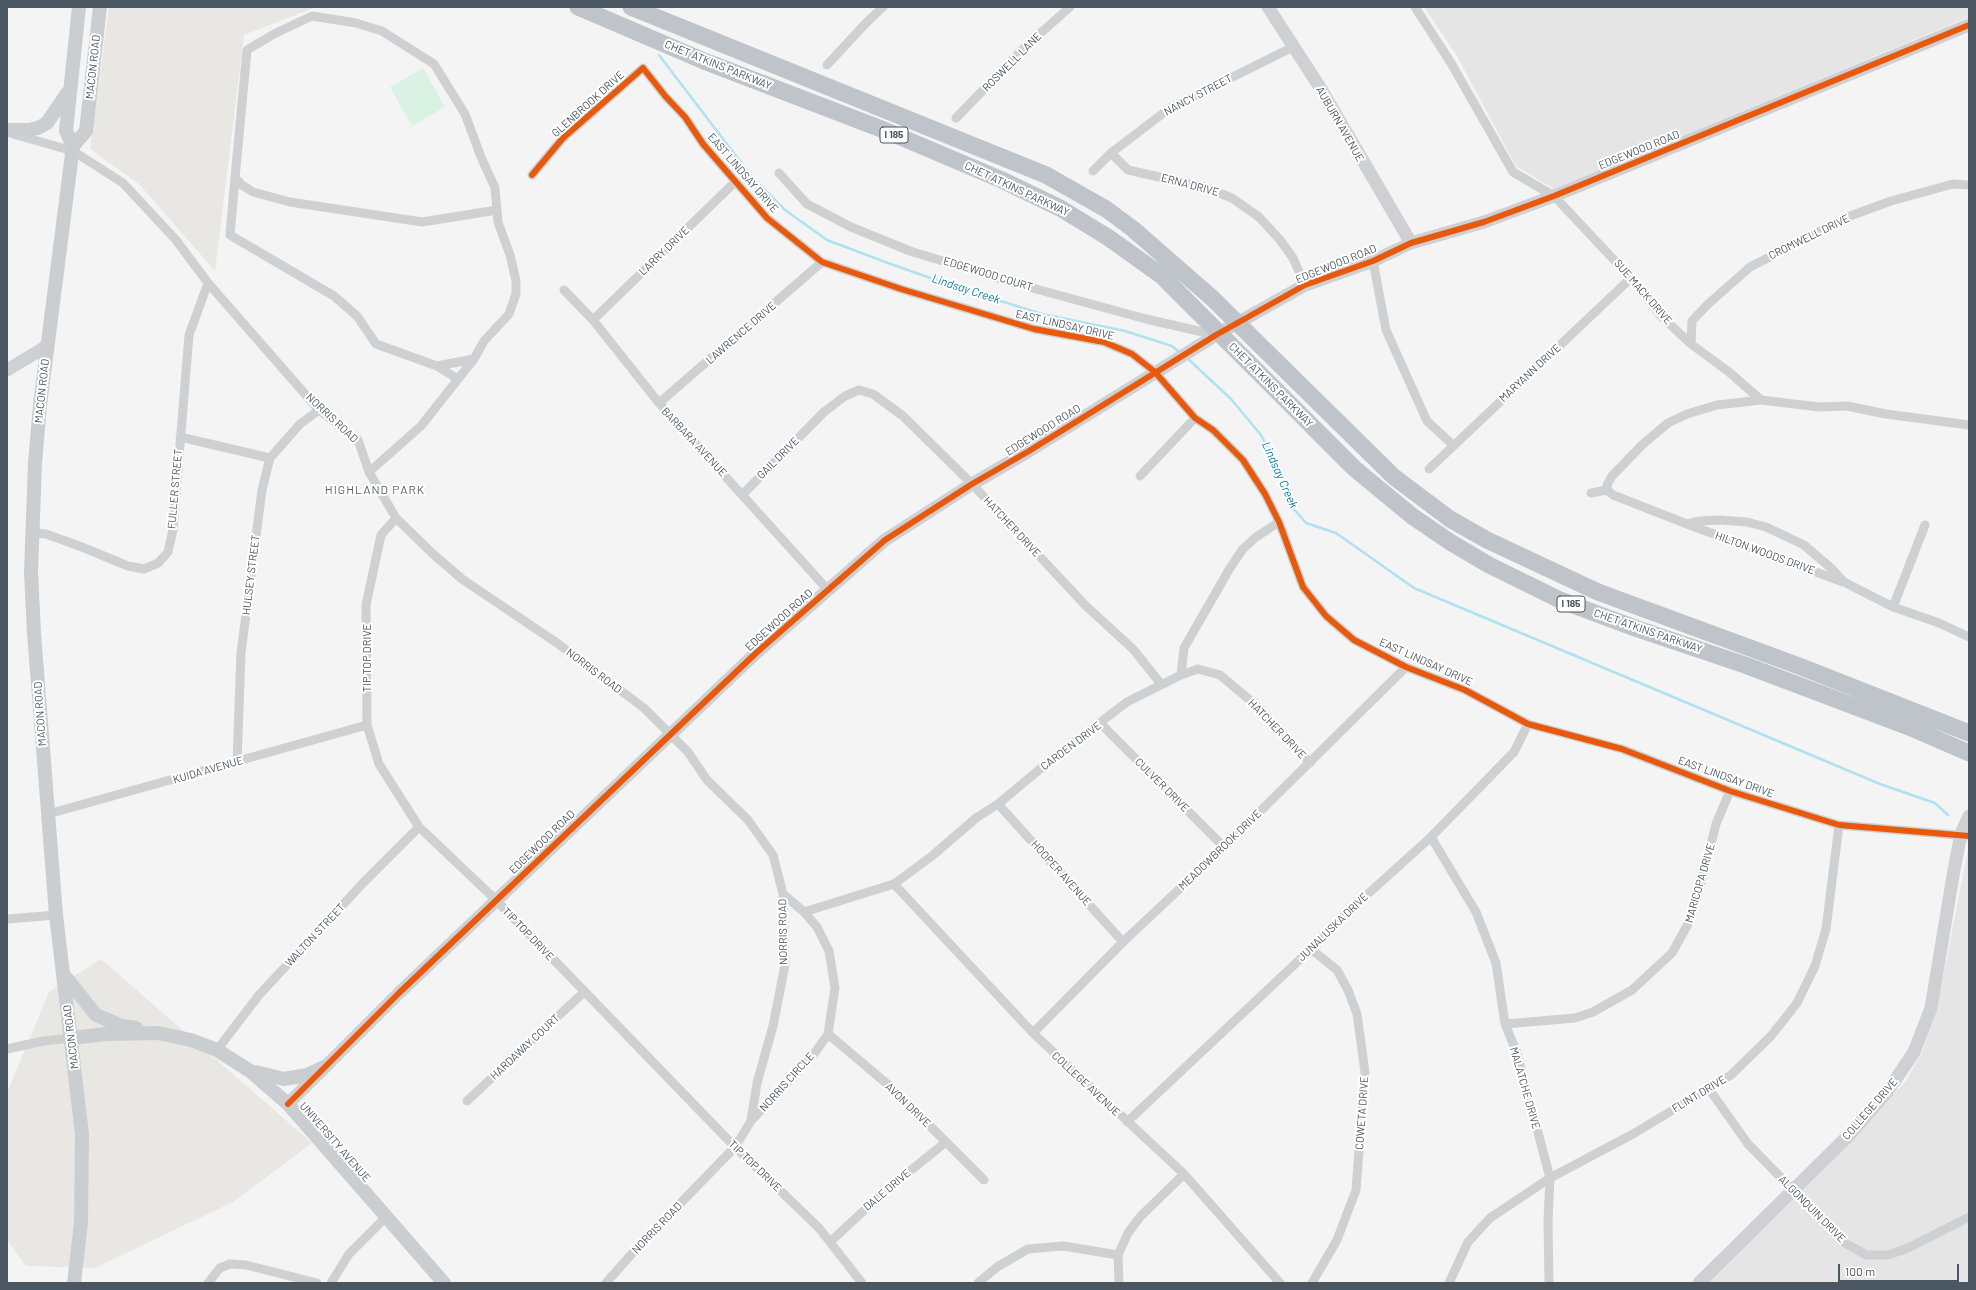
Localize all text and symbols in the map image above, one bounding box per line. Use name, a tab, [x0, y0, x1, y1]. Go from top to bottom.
street label: ROSWELL LANE	[980, 30, 1044, 94]
street label: MACON ROAD	[83, 34, 103, 100]
street label: CHET ATKINS PARKWAY	[663, 38, 773, 92]
street label: GLENBROOK DRIVE	[549, 68, 627, 140]
street label: NANCY STREET	[1162, 71, 1234, 119]
street label: AUBURN AVENUE	[1313, 84, 1367, 164]
road number: I 185	[880, 127, 908, 143]
street label: EDGEWOOD ROAD	[1597, 128, 1681, 172]
street label: EAST LINDSAY DRIVE	[705, 131, 781, 215]
street label: CHET ATKINS PARKWAY	[963, 159, 1071, 219]
street label: ERNA DRIVE	[1160, 171, 1220, 199]
street label: CROMWELL DRIVE	[1766, 212, 1852, 262]
street label: LARRY DRIVE	[636, 224, 692, 278]
street label: EDGEWOOD ROAD	[1294, 242, 1378, 286]
street label: EDGEWOOD COURT	[942, 254, 1034, 294]
street label: SUE MACK DRIVE	[1611, 257, 1675, 327]
water label: Lindsay Creek	[930, 271, 1002, 307]
street label: LAWRENCE DRIVE	[703, 299, 779, 367]
street label: EAST LINDSAY DRIVE	[1014, 307, 1116, 343]
street label: CHET ATKINS PARKWAY	[1226, 340, 1316, 430]
street label: MARYANN DRIVE	[1496, 341, 1564, 405]
street label: MACON ROAD	[32, 358, 52, 424]
street label: NORRIS ROAD	[303, 391, 361, 445]
street label: EDGEWOOD ROAD	[1003, 402, 1083, 458]
street label: BARBARA AVENUE	[659, 405, 729, 479]
street label: GAIL DRIVE	[754, 434, 802, 482]
water label: Lindsay Creek	[1259, 440, 1301, 510]
street label: FULLER STREET	[165, 448, 185, 530]
district label: HIGHLAND PARK	[325, 483, 425, 497]
street label: HATCHER DRIVE	[981, 494, 1043, 560]
street label: HILTON WOODS DRIVE	[1713, 529, 1817, 577]
street label: HULSEY STREET	[240, 534, 262, 616]
street label: EDGEWOOD ROAD	[743, 586, 815, 654]
road number: I 185	[1557, 596, 1585, 612]
street label: CHET ATKINS PARKWAY	[1592, 606, 1704, 656]
street label: TIP TOP DRIVE	[360, 624, 374, 692]
street label: EAST LINDSAY DRIVE	[1377, 635, 1475, 689]
street label: NORRIS ROAD	[564, 646, 624, 696]
street label: MACON ROAD	[31, 681, 49, 747]
street label: HATCHER DRIVE	[1245, 696, 1309, 762]
street label: CARDEN DRIVE	[1038, 719, 1104, 773]
street label: KUIDA AVENUE	[171, 754, 245, 786]
street label: EAST LINDSAY DRIVE	[1676, 754, 1776, 800]
street label: CULVER DRIVE	[1132, 755, 1192, 815]
street label: EDGEWOOD ROAD	[506, 807, 578, 877]
street label: MEADOWBROOK DRIVE	[1176, 807, 1264, 893]
street label: HOOPER AVENUE	[1028, 838, 1094, 908]
street label: MARICOPA DRIVE	[1682, 842, 1718, 924]
street label: JUNALUSKA DRIVE	[1295, 890, 1371, 964]
street label: NORRIS ROAD	[776, 899, 790, 965]
street label: WALTON STREET	[282, 901, 348, 969]
street label: TIP TOP DRIVE	[499, 905, 557, 963]
street label: MACON ROAD	[61, 1004, 81, 1070]
street label: HARDAWAY COURT	[488, 1011, 562, 1083]
street label: MALATCHE DRIVE	[1507, 1045, 1543, 1131]
street label: COLLEGE AVENUE	[1049, 1049, 1123, 1119]
street label: NORRIS CIRCLE	[757, 1050, 817, 1114]
street label: FLINT DRIVE	[1670, 1073, 1728, 1115]
street label: COLLEGE DRIVE	[1840, 1075, 1900, 1143]
street label: COWETA DRIVE	[1353, 1076, 1371, 1150]
street label: AVON DRIVE	[882, 1080, 934, 1130]
street label: UNIVERSITY AVENUE	[297, 1099, 373, 1185]
street label: TIP TOP DRIVE	[726, 1137, 784, 1195]
street label: DALE DRIVE	[861, 1166, 913, 1214]
street label: ALGONQUIN DRIVE	[1776, 1173, 1848, 1245]
street label: NORRIS ROAD	[629, 1200, 685, 1256]
scale bar	[1840, 1256, 1961, 1282]
text: 100 m	[1845, 1264, 1875, 1278]

